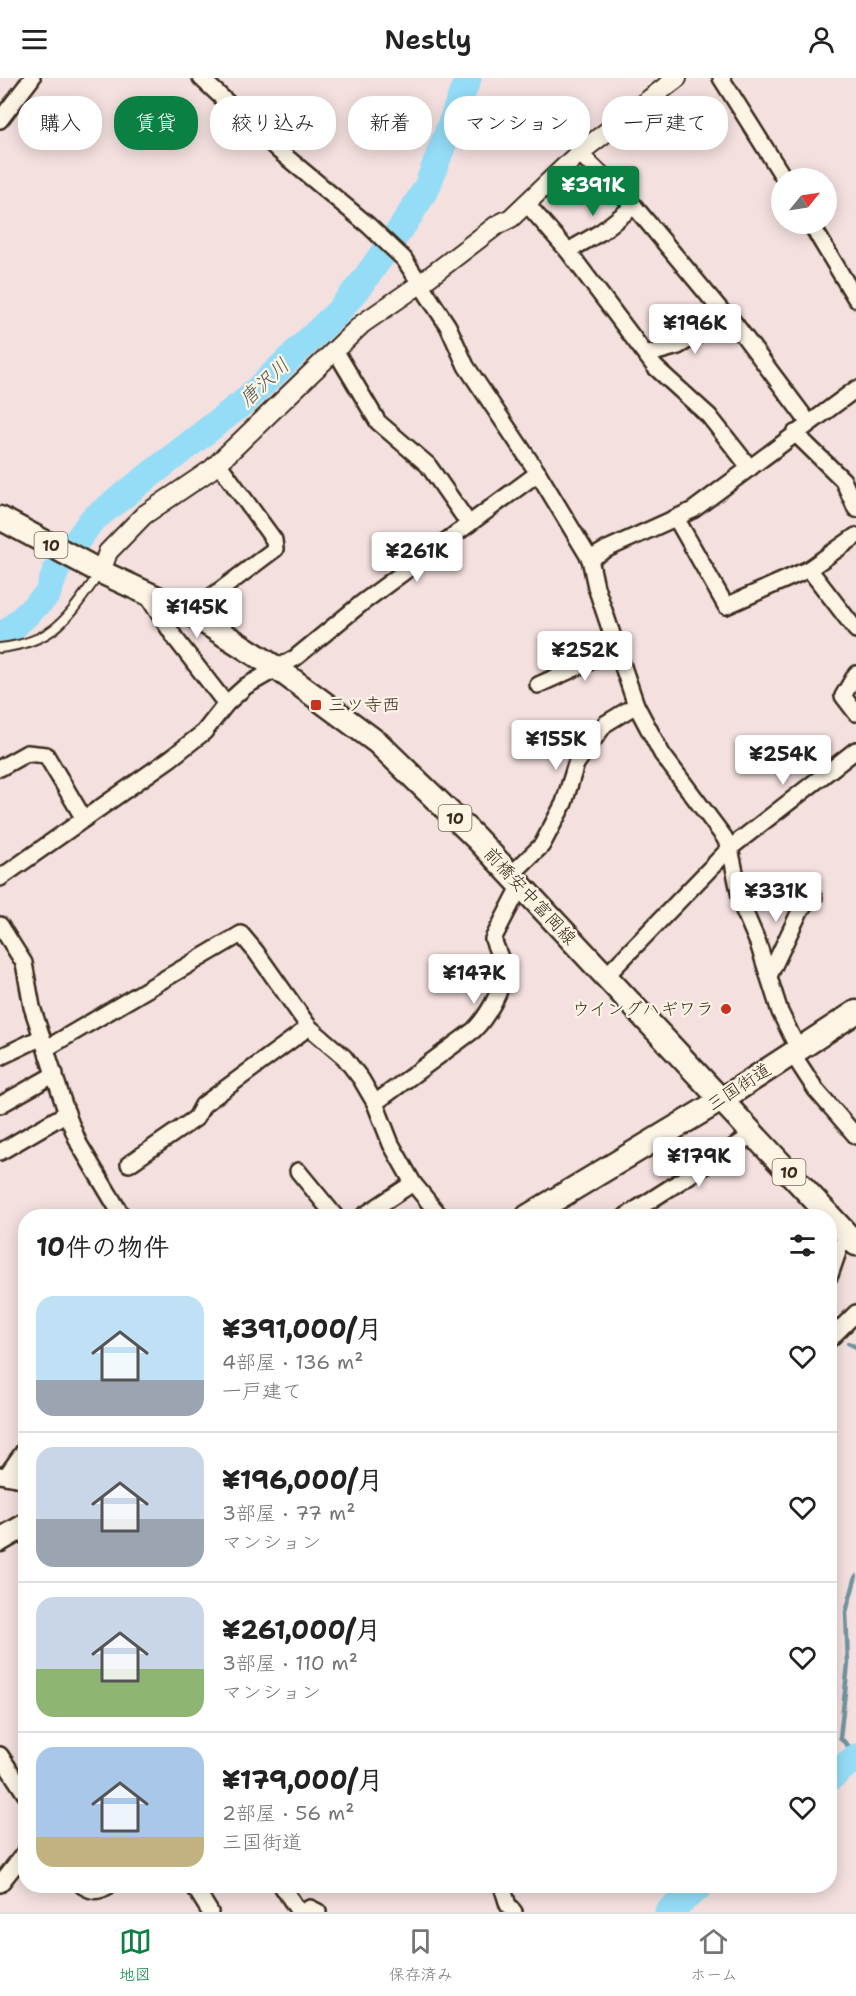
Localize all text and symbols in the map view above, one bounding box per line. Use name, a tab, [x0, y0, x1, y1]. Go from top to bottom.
text: Nestly	[384, 21, 472, 58]
icon: menu	[18, 23, 51, 56]
icon: person	[805, 23, 838, 56]
chip: 購入	[18, 96, 102, 150]
chip: 賃貸	[114, 96, 198, 150]
chip: 絞り込み	[210, 96, 336, 150]
chip: 新着	[348, 96, 432, 150]
chip: マンション	[444, 96, 590, 150]
chip: 一戸建て	[602, 96, 728, 150]
pin: ¥391K	[551, 166, 635, 217]
north arrow	[771, 168, 837, 234]
map controls	[771, 168, 837, 234]
text: ¥391K	[561, 172, 625, 198]
pin: ¥196K	[653, 304, 737, 355]
text: ¥196K	[663, 310, 727, 336]
water label: 唐沢川	[233, 352, 295, 412]
road number: 10	[34, 532, 68, 558]
pin: ¥261K	[375, 532, 459, 583]
text: ¥261K	[386, 538, 448, 564]
pin: ¥145K	[155, 588, 239, 639]
text: ¥145K	[166, 594, 228, 620]
pin: ¥252K	[543, 631, 627, 682]
text: ¥252K	[551, 637, 619, 663]
place label: 三ツ寺西	[328, 693, 400, 717]
marker: 三ツ寺西	[309, 698, 323, 712]
pin: ¥155K	[514, 720, 598, 771]
text: ¥155K	[525, 726, 587, 752]
pin: ¥254K	[741, 735, 825, 786]
text: ¥254K	[749, 741, 817, 767]
road number: 10	[438, 805, 472, 831]
street label: 前橋安中富岡線	[478, 842, 582, 950]
pin: ¥331K	[734, 872, 818, 923]
text: ¥331K	[744, 878, 808, 904]
pin: ¥147K	[432, 954, 516, 1005]
text: ¥147K	[442, 960, 506, 986]
place label: ウイングハギワラ	[571, 997, 714, 1021]
marker: ウイングハギワラ	[719, 1002, 733, 1016]
street label: 三国街道	[702, 1057, 776, 1117]
pin: ¥179K	[657, 1137, 741, 1188]
text: ¥179K	[667, 1143, 731, 1169]
road number: 10	[772, 1159, 806, 1185]
text: 10件の物件	[36, 1229, 169, 1264]
icon: filters	[786, 1229, 819, 1262]
text: ¥391,000/月	[222, 1311, 382, 1346]
icon: home	[84, 1320, 156, 1392]
icon: heart	[786, 1340, 819, 1373]
text: 4部屋 · 136 m²	[222, 1349, 363, 1375]
text: 一戸建て	[222, 1378, 302, 1404]
text: ¥196,000/月	[222, 1462, 383, 1497]
icon: home	[84, 1471, 156, 1543]
icon: heart	[786, 1491, 819, 1524]
text: 3部屋 · 77 m²	[222, 1500, 355, 1526]
text: マンション	[222, 1529, 321, 1555]
text: ¥261,000/月	[222, 1612, 381, 1647]
icon: home	[84, 1621, 156, 1693]
icon: heart	[786, 1641, 819, 1674]
text: 3部屋 · 110 m²	[222, 1650, 358, 1676]
text: マンション	[222, 1679, 321, 1705]
text: ¥179,000/月	[222, 1762, 383, 1797]
icon: home	[84, 1771, 156, 1843]
icon: heart	[786, 1791, 819, 1824]
text: 2部屋 · 56 m²	[222, 1800, 354, 1826]
text: 三国街道	[222, 1829, 302, 1855]
tab: 地図	[119, 1925, 152, 1985]
tab: 保存済み	[389, 1925, 453, 1985]
tab: ホーム	[690, 1925, 737, 1985]

